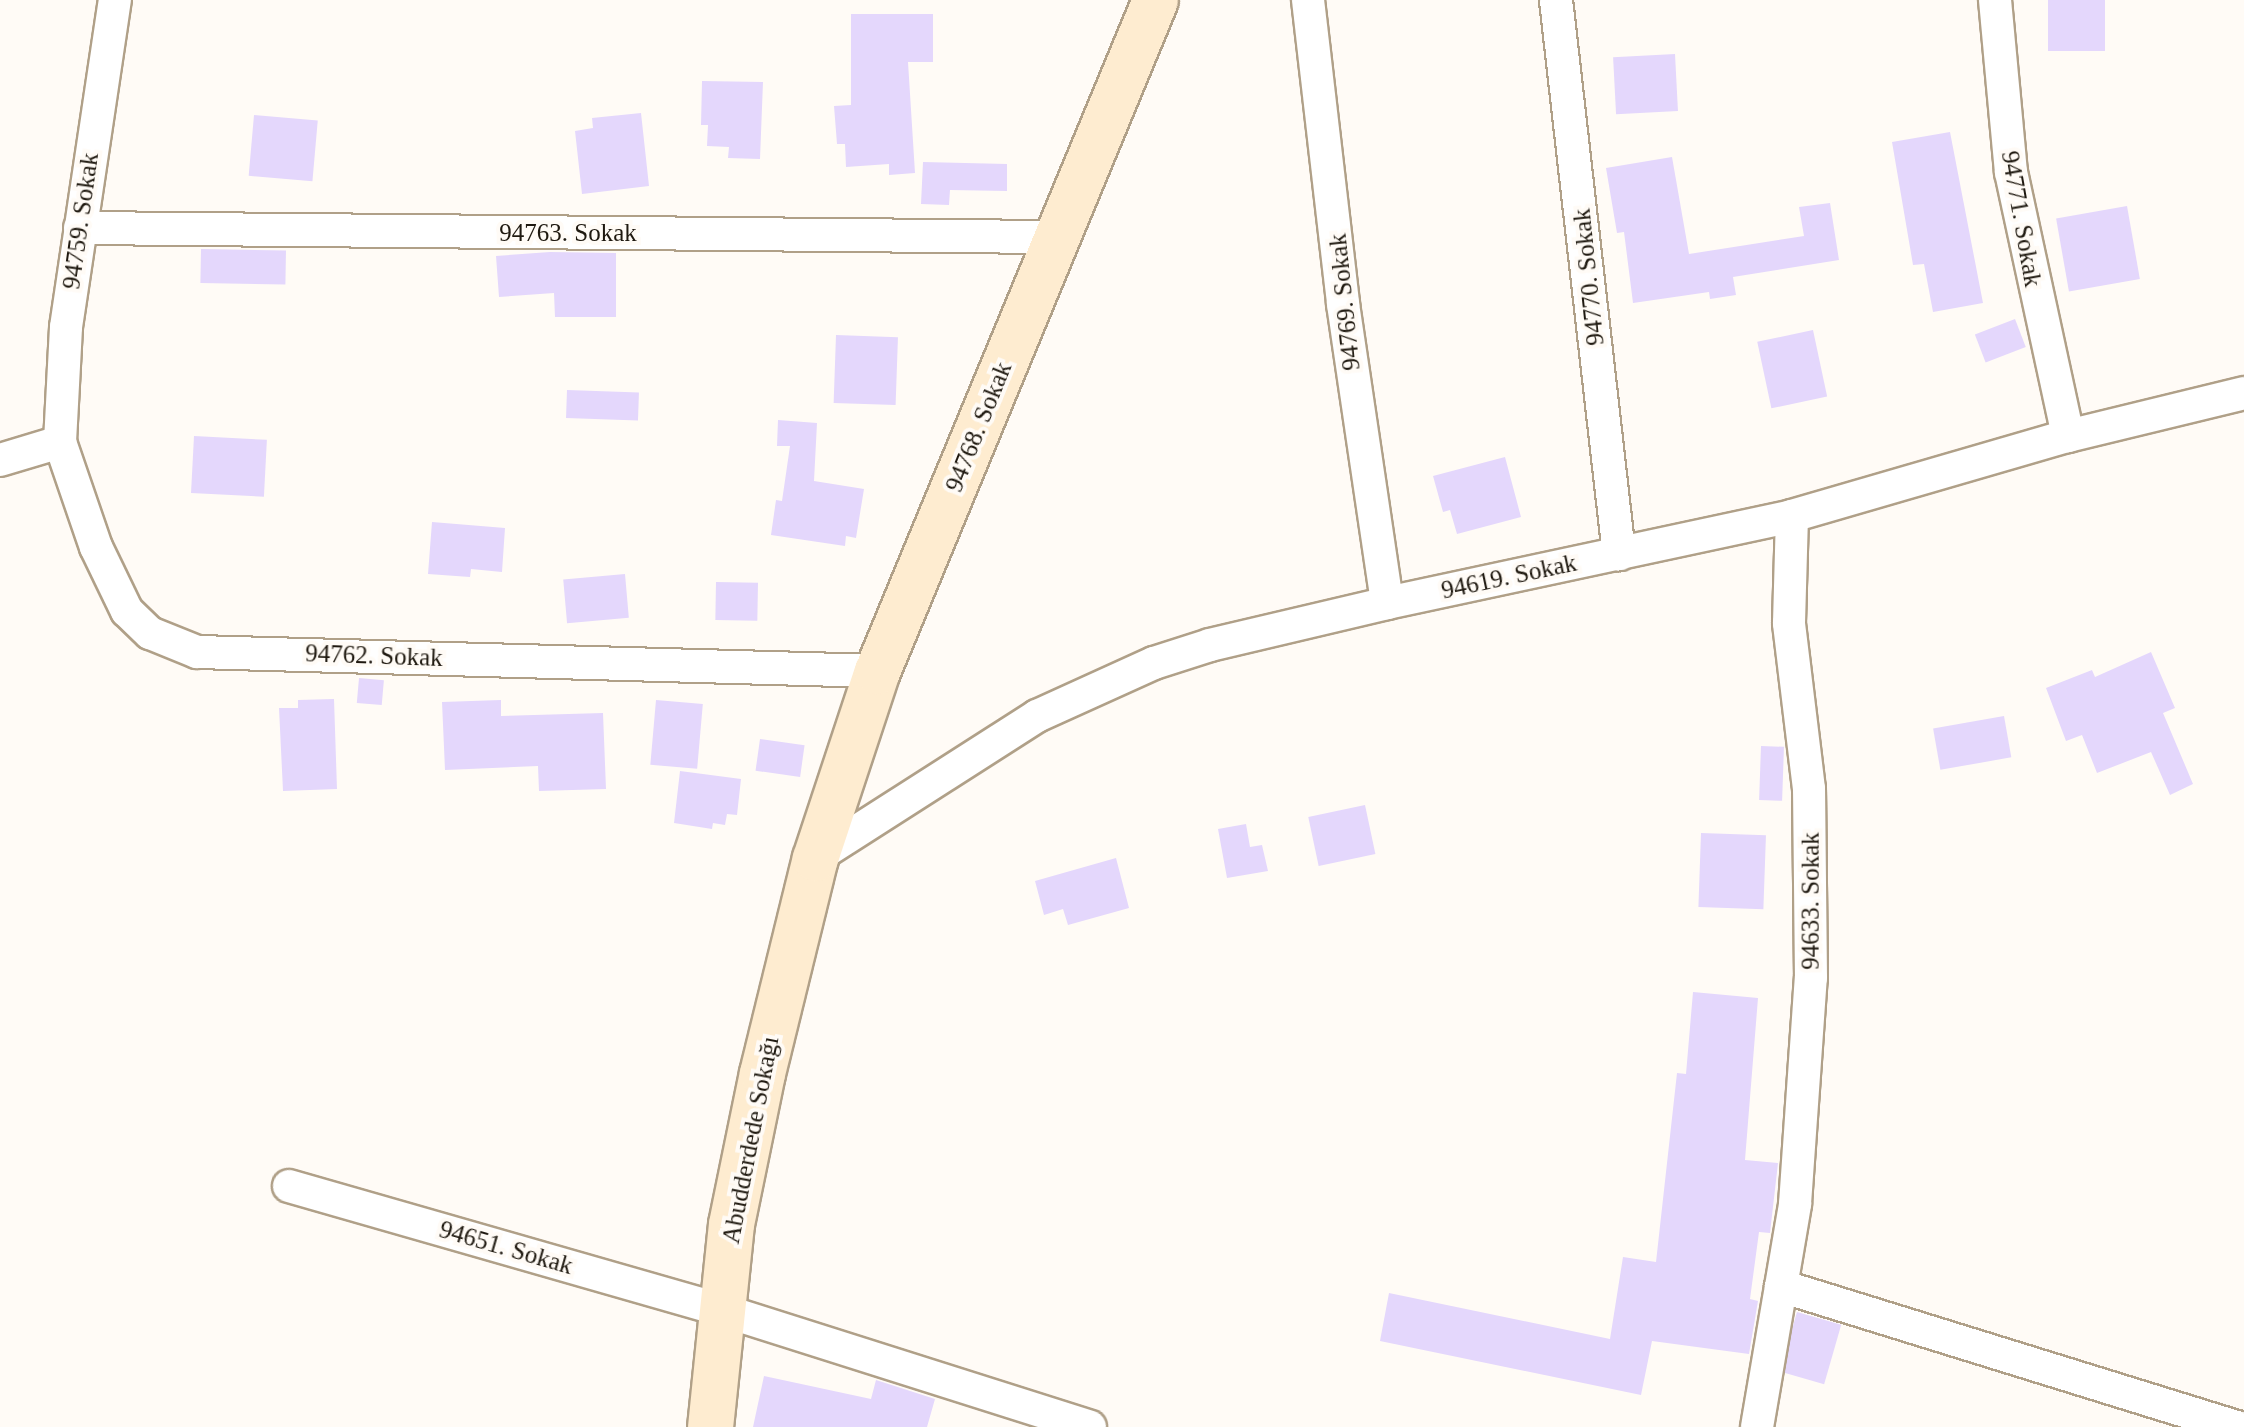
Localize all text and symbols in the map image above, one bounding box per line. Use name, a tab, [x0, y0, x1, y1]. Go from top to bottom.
street label: 94771. Sokak	[1994, 149, 2048, 289]
street label: 94759. Sokak	[57, 151, 105, 291]
street label: 94770. Sokak	[1567, 207, 1611, 347]
street label: 94763. Sokak	[499, 218, 637, 248]
street label: 94769. Sokak	[1323, 232, 1367, 372]
street label: 94768. Sokak	[939, 358, 1019, 496]
street label: 94619. Sokak	[1439, 548, 1579, 606]
street label: 94762. Sokak	[305, 639, 443, 673]
street label: 94633. Sokak	[1796, 832, 1826, 970]
street label: Abudderdede Sokağı	[716, 1034, 786, 1246]
street label: 94651. Sokak	[436, 1215, 576, 1281]

